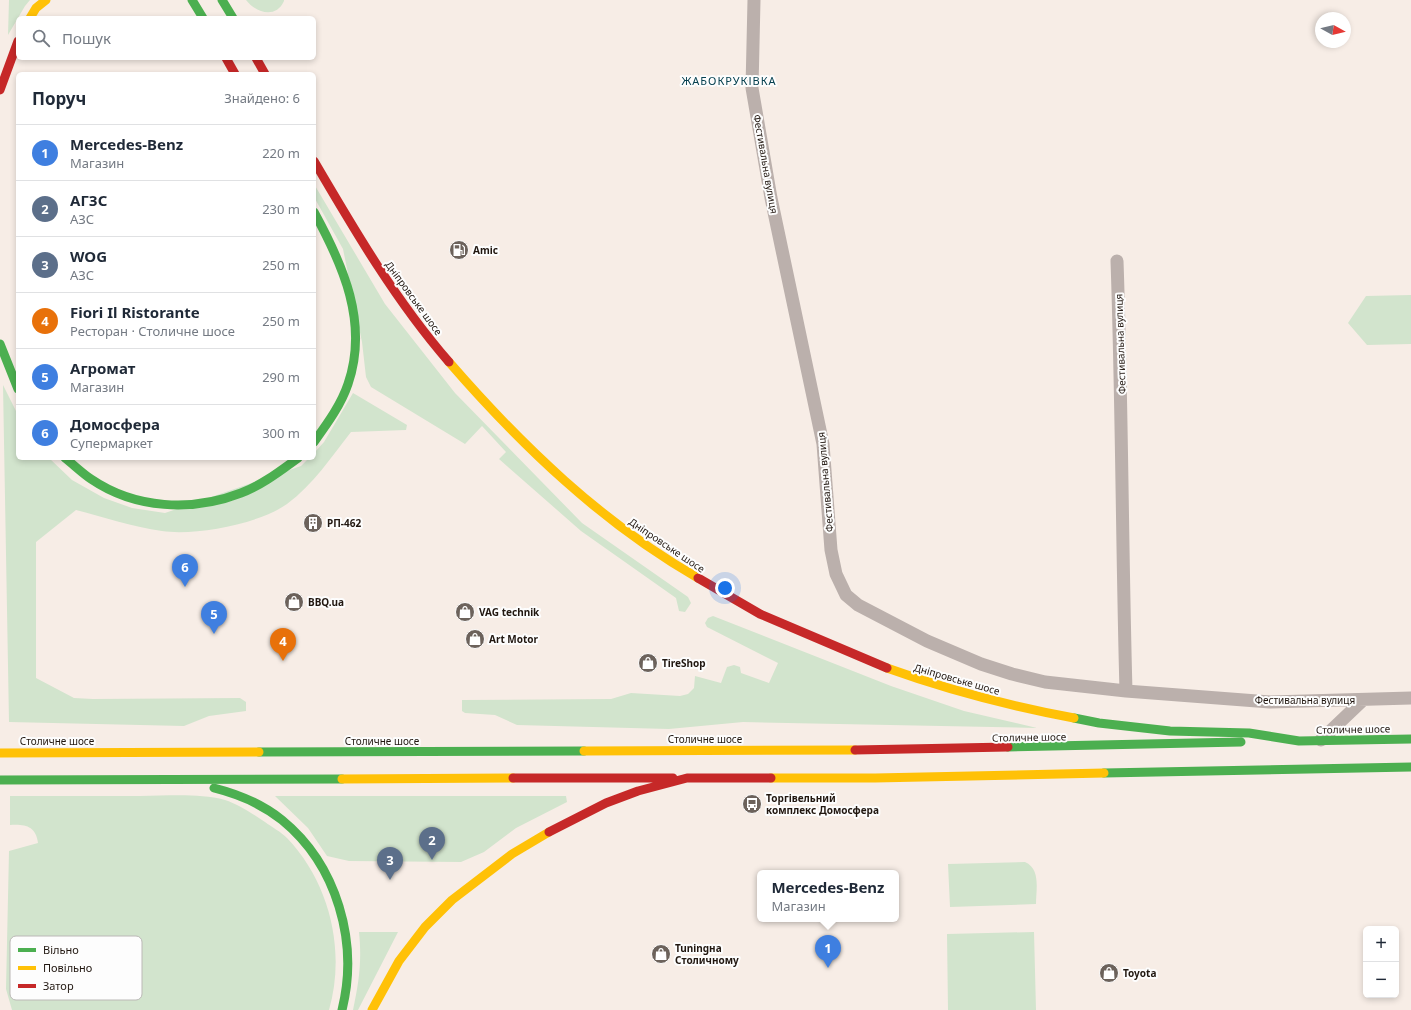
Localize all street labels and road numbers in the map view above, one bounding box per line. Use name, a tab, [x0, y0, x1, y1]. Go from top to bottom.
street label: Фестивальна вулиця	[750, 113, 782, 215]
street label: Дніпровське шосе	[382, 258, 446, 338]
street label: Фестивальна вулиця	[1111, 294, 1129, 394]
street label: Фестивальна вулиця	[814, 431, 836, 533]
street label: Дніпровське шосе	[626, 514, 708, 576]
street label: Дніпровське шосе	[913, 660, 1002, 698]
street label: Фестивальна вулиця	[1255, 693, 1355, 707]
street label: Столичне шосе	[1316, 721, 1391, 737]
street label: Столичне шосе	[992, 729, 1067, 745]
street label: Столичне шосе	[668, 732, 743, 746]
street label: Столичне шосе	[20, 734, 95, 748]
street label: Столичне шосе	[345, 734, 420, 748]

